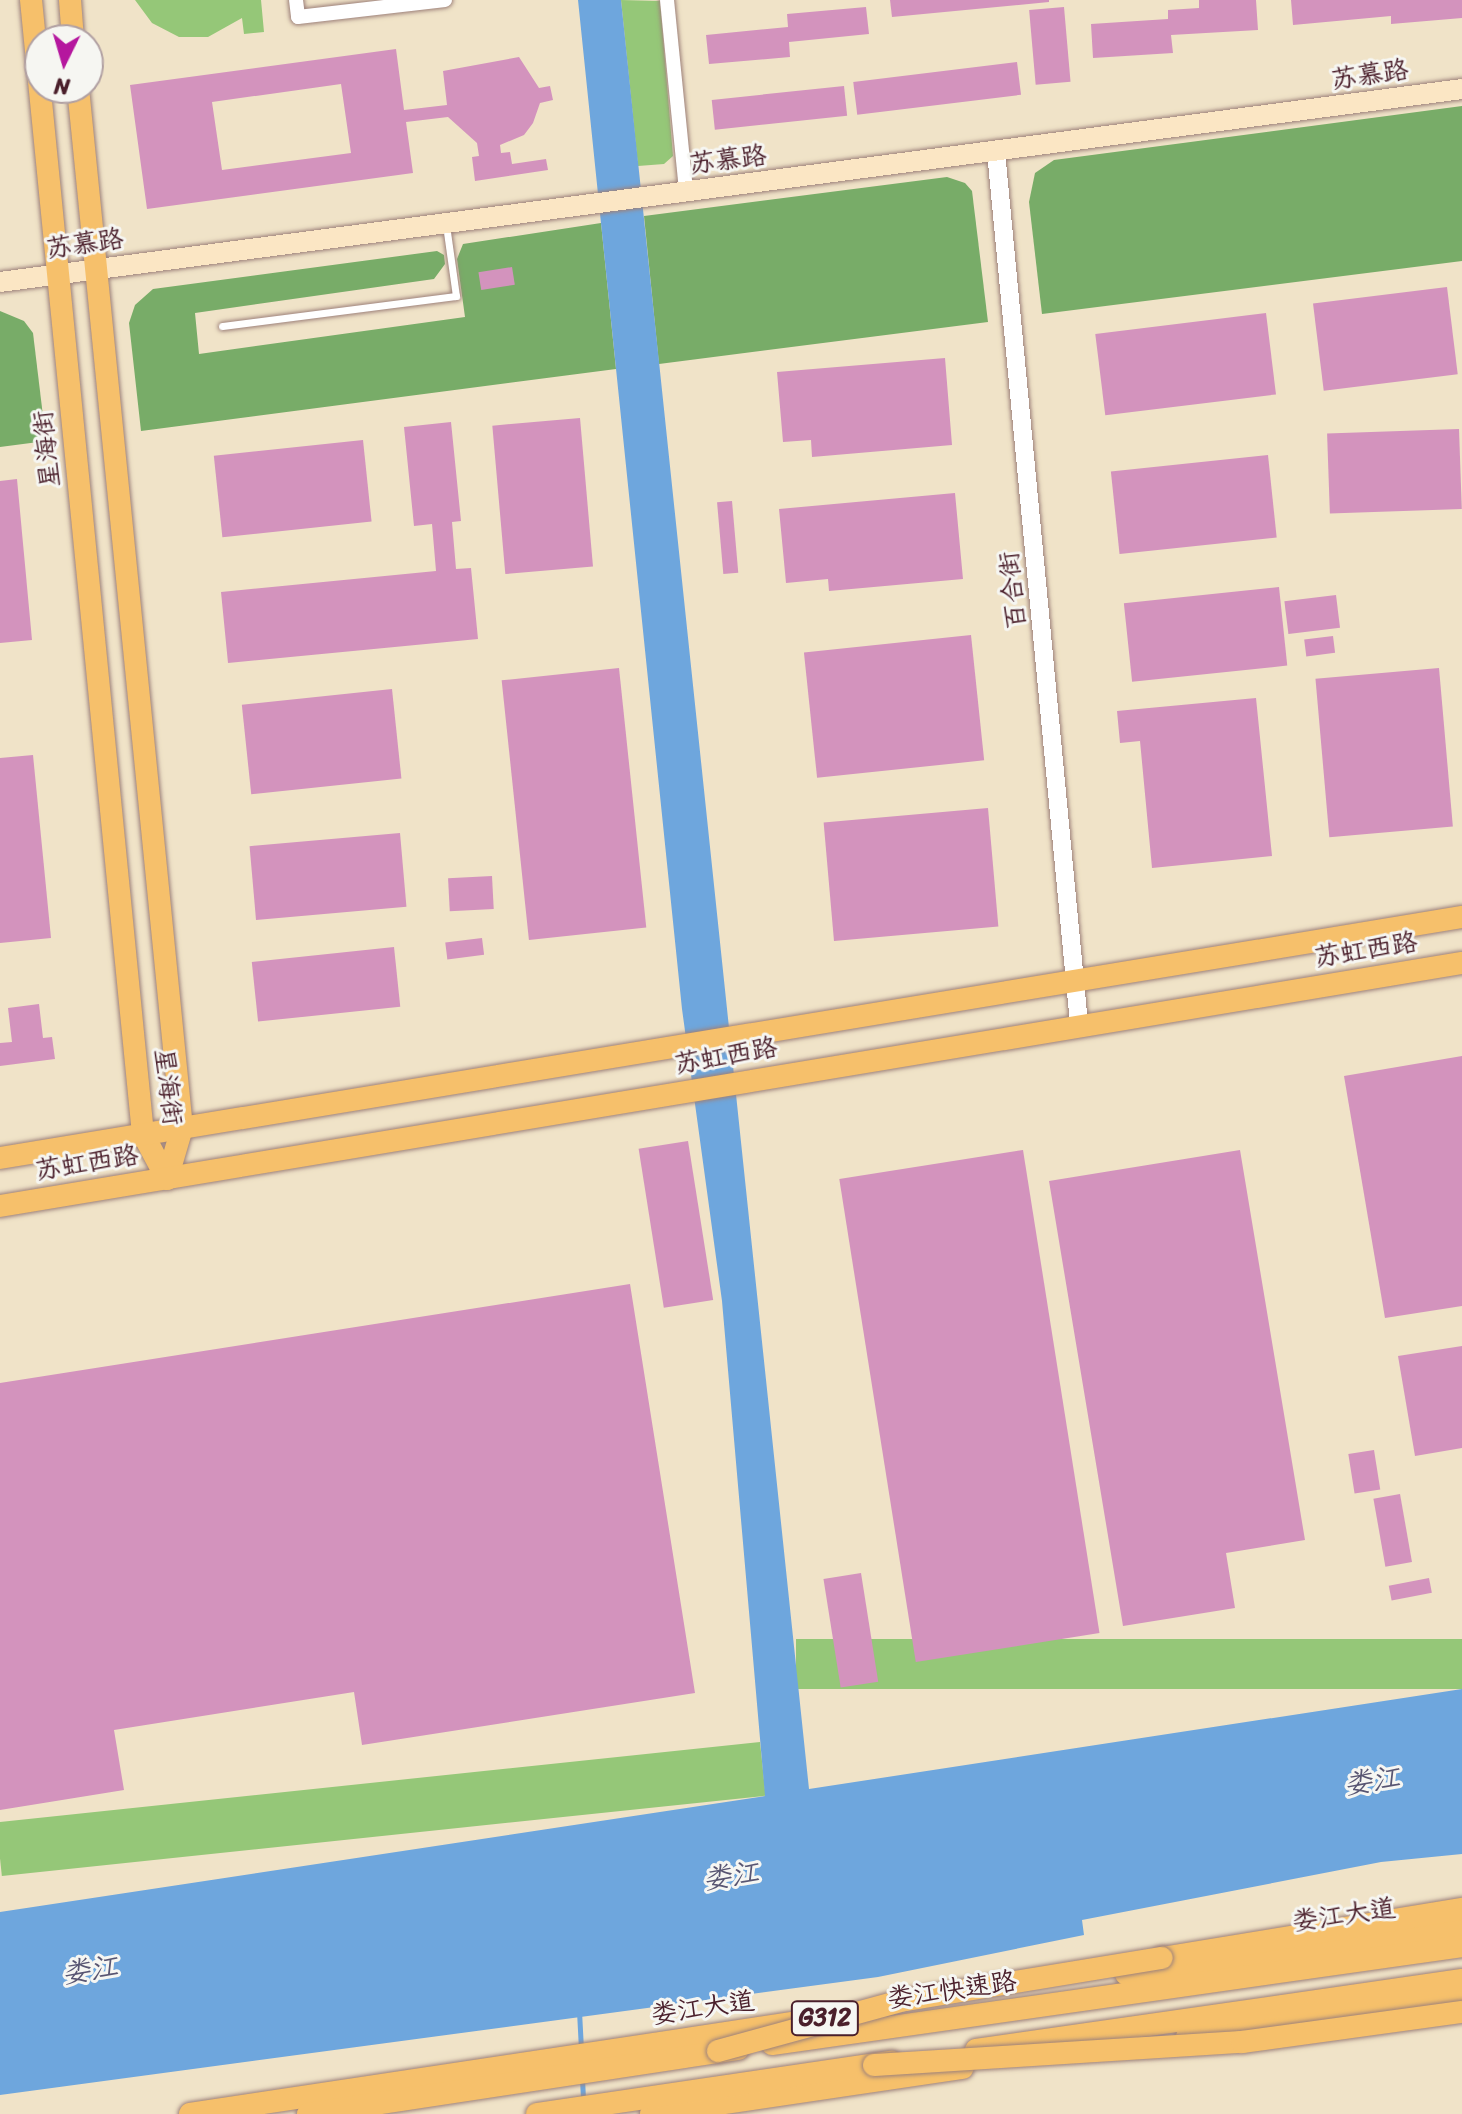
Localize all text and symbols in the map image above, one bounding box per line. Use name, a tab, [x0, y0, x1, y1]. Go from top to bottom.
north arrow	[24, 24, 104, 104]
street label: 苏慕路	[1329, 54, 1411, 96]
text: N	[53, 66, 71, 107]
street label: 苏慕路	[687, 140, 769, 180]
street label: 苏慕路	[44, 223, 126, 265]
street label: 星海街	[27, 409, 67, 489]
street label: 百合街	[993, 550, 1033, 630]
street label: 苏虹西路	[1312, 926, 1420, 974]
street label: 苏虹西路	[672, 1032, 780, 1080]
street label: 星海街	[148, 1046, 188, 1128]
street label: 苏虹西路	[33, 1139, 141, 1187]
water label: 娄江	[1342, 1760, 1402, 1802]
water label: 娄江	[701, 1855, 761, 1897]
street label: 娄江大道	[1290, 1892, 1398, 1938]
water label: 娄江	[60, 1949, 120, 1991]
street label: 娄江快速路	[885, 1966, 1019, 2014]
street label: 娄江大道	[649, 1985, 757, 2031]
road number: G312	[789, 1998, 861, 2038]

